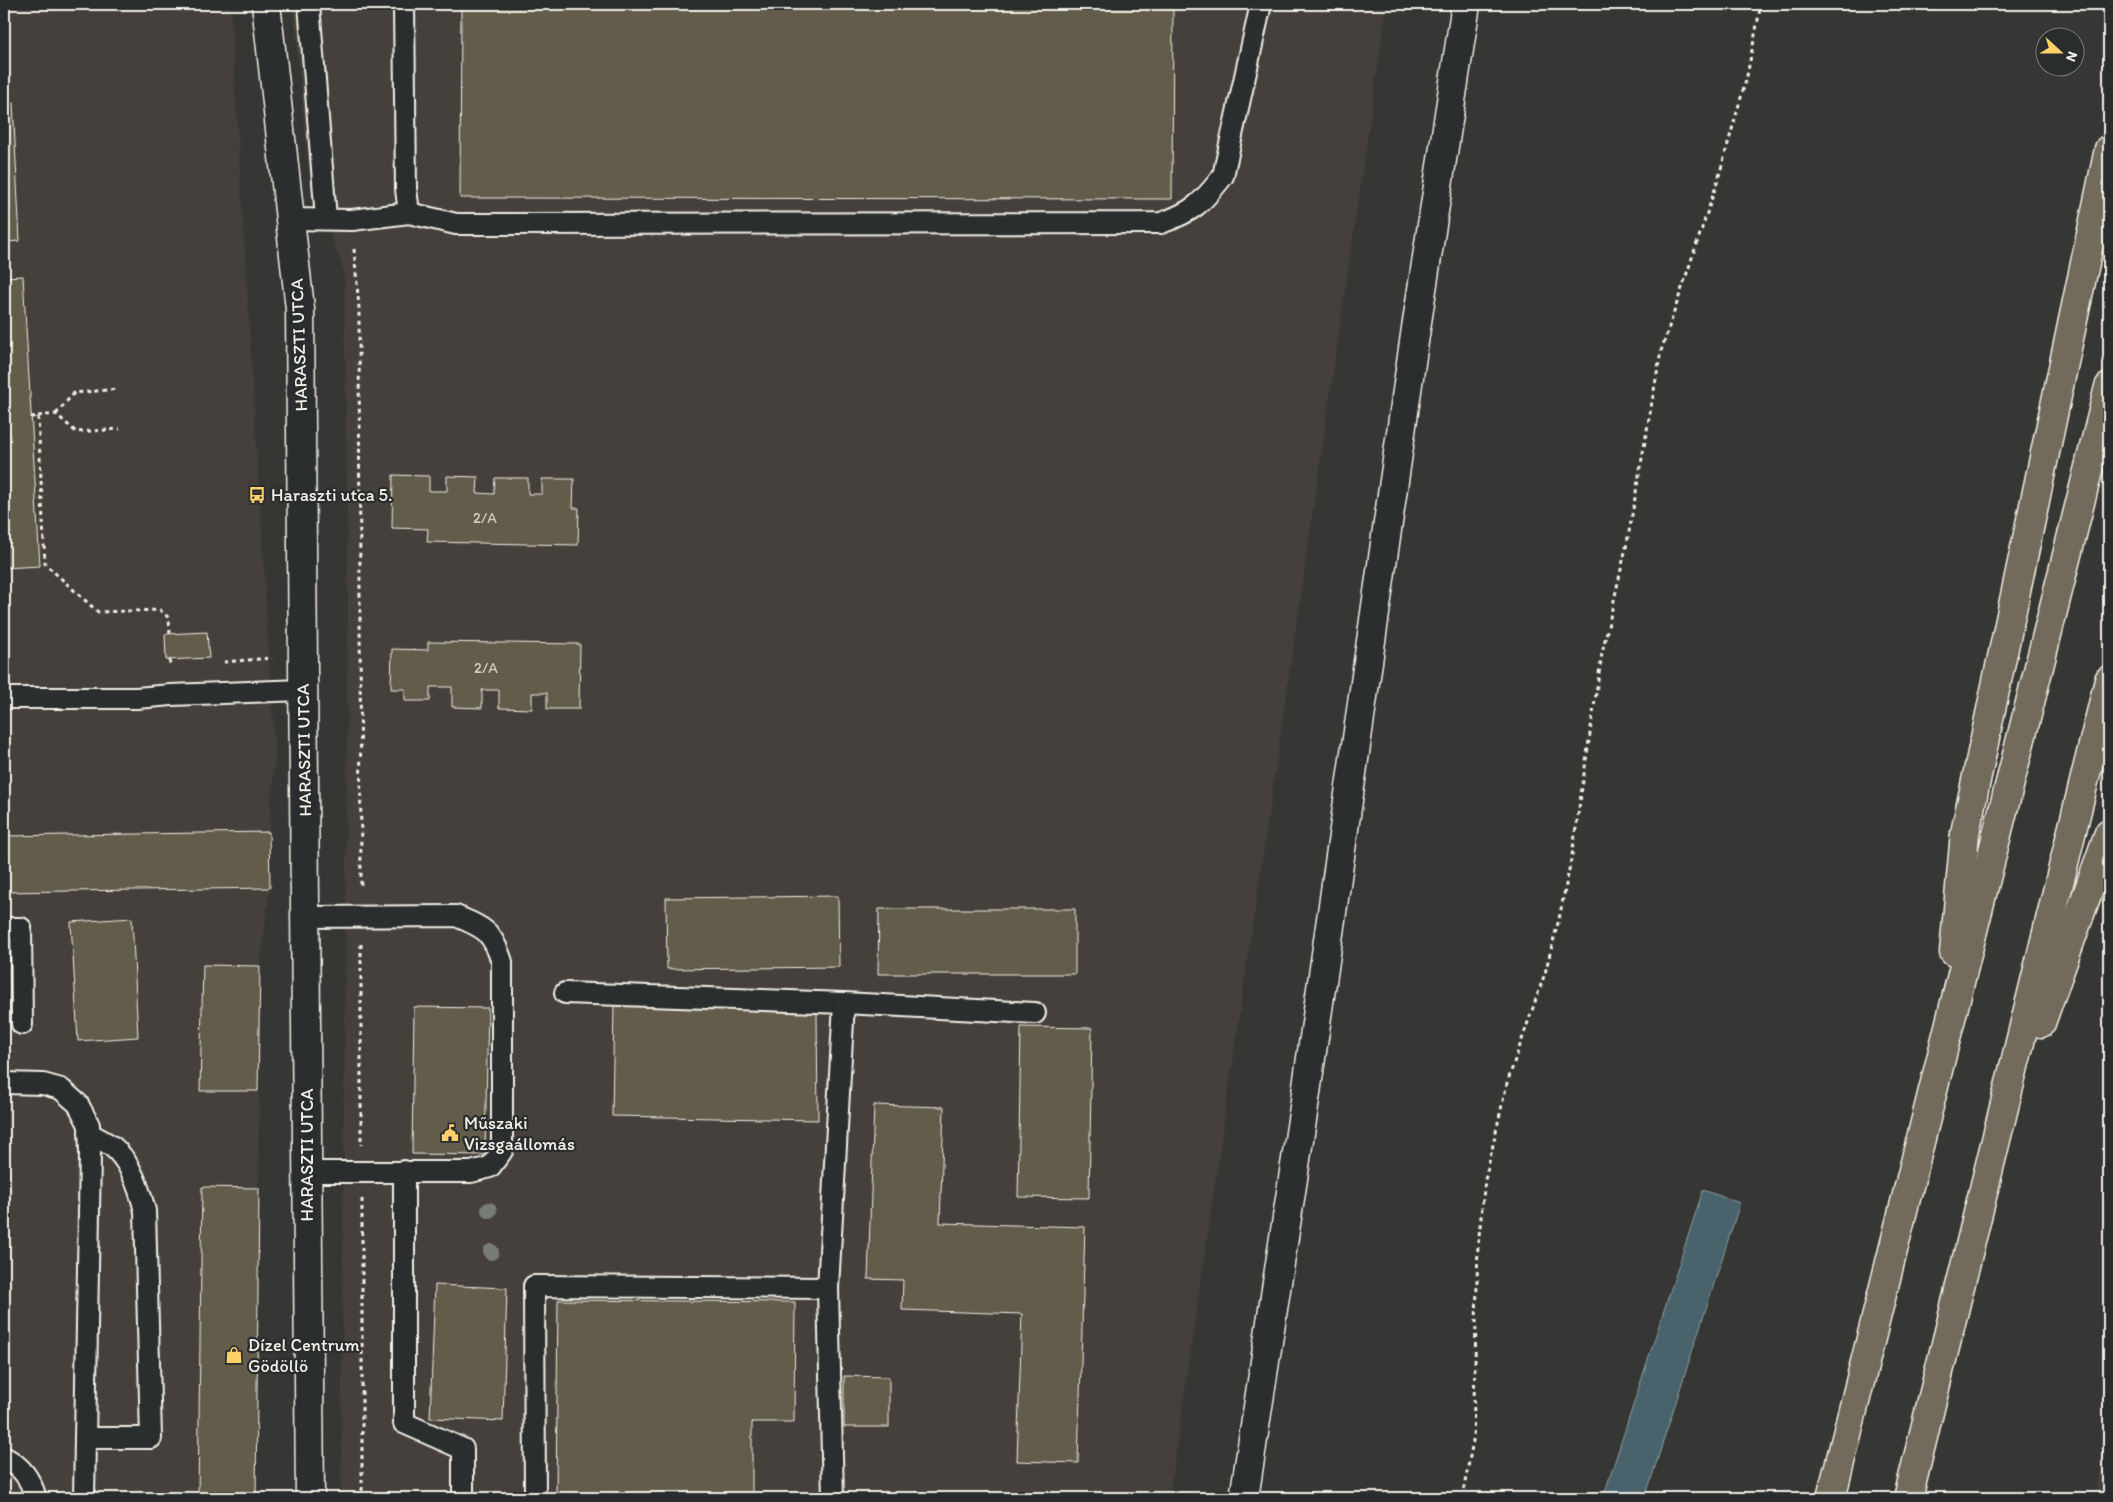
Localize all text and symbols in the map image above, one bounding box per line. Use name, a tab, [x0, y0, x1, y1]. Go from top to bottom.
north arrow	[2036, 28, 2086, 78]
text: N	[2062, 49, 2081, 64]
street label: HARASZTI UTCA	[286, 278, 312, 412]
place label: Haraszti utca 5.	[271, 484, 393, 506]
bus stop icon: Haraszti utca 5.	[247, 485, 267, 505]
house number: 2/A	[473, 509, 497, 527]
house number: 2/A	[474, 659, 498, 677]
street label: HARASZTI UTCA	[292, 683, 316, 817]
street label: HARASZTI UTCA	[296, 1088, 318, 1222]
place label: Műszaki Vizsgaállomás	[464, 1112, 575, 1155]
public building icon: Műszaki Vizsgaállomás	[440, 1123, 460, 1143]
place label: Dízel Centrum Gödöllö	[248, 1334, 360, 1377]
shop icon: Dízel Centrum Gödöllö	[224, 1345, 244, 1365]

